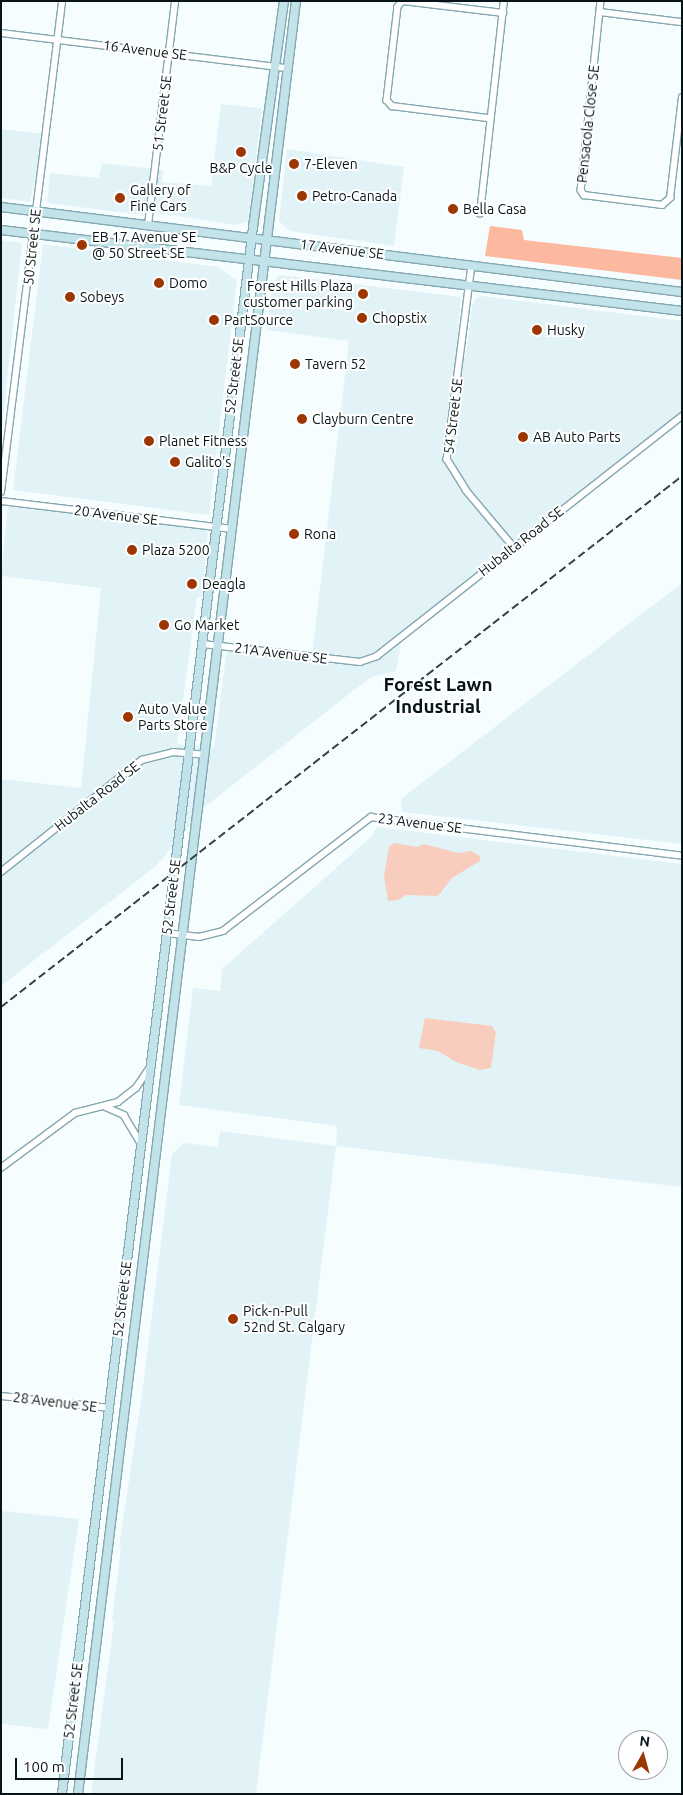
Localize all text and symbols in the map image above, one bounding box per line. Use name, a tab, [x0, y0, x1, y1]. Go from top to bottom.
street label: 16 Avenue SE	[102, 37, 188, 63]
street label: Pensacola Close SE	[573, 64, 603, 184]
street label: 51 Street SE	[149, 74, 175, 152]
marker: B&P Cycle	[235, 146, 247, 158]
place label: 7-Eleven	[304, 156, 358, 172]
marker: 7-Eleven	[288, 158, 300, 170]
place label: B&P Cycle	[210, 160, 272, 176]
place label: Gallery of Fine Cars	[130, 182, 191, 214]
place label: Petro-Canada	[312, 188, 397, 204]
marker: Petro-Canada	[296, 190, 308, 202]
marker: Gallery of Fine Cars	[114, 192, 126, 204]
place label: Bella Casa	[463, 201, 526, 217]
marker: Bella Casa	[447, 203, 459, 215]
street label: 50 Street SE	[20, 208, 44, 286]
place label: EB 17 Avenue SE @ 50 Street SE	[92, 229, 197, 262]
street label: 17 Avenue SE	[299, 236, 385, 262]
marker: EB 17 Avenue SE @ 50 Street SE	[76, 239, 88, 251]
place label: Domo	[169, 275, 207, 291]
marker: Domo	[153, 277, 165, 289]
place label: Forest Hills Plaza customer parking	[243, 278, 353, 310]
marker: Forest Hills Plaza customer parking	[357, 288, 369, 300]
place label: Sobeys	[80, 289, 124, 305]
marker: Sobeys	[64, 291, 76, 303]
place label: Chopstix	[372, 310, 427, 326]
place label: PartSource	[224, 312, 293, 328]
marker: Chopstix	[356, 312, 368, 324]
marker: PartSource	[208, 314, 220, 326]
place label: Husky	[547, 322, 585, 338]
marker: Husky	[531, 324, 543, 336]
street label: 52 Street SE	[221, 337, 247, 415]
place label: Tavern 52	[305, 356, 366, 372]
marker: Tavern 52	[289, 358, 301, 370]
street label: 54 Street SE	[440, 377, 466, 455]
place label: Clayburn Centre	[312, 411, 414, 427]
marker: Clayburn Centre	[296, 413, 308, 425]
place label: AB Auto Parts	[533, 429, 620, 445]
marker: AB Auto Parts	[517, 431, 529, 443]
place label: Planet Fitness	[159, 433, 247, 449]
marker: Planet Fitness	[143, 435, 155, 447]
place label: Galito's	[185, 454, 231, 470]
marker: Galito's	[169, 456, 181, 468]
street label: 20 Avenue SE	[73, 502, 159, 528]
street label: Hubalta Road SE	[475, 503, 567, 579]
place label: Rona	[304, 526, 336, 542]
marker: Rona	[288, 528, 300, 540]
place label: Plaza 5200	[142, 542, 210, 558]
marker: Plaza 5200	[126, 544, 138, 556]
place label: Deagla	[202, 576, 246, 592]
marker: Deagla	[186, 578, 198, 590]
place label: Go Market	[174, 617, 239, 633]
marker: Go Market	[158, 619, 170, 631]
street label: 21A Avenue SE	[233, 639, 329, 667]
district label: Forest Lawn Industrial	[383, 674, 493, 718]
place label: Auto Value Parts Store	[138, 701, 208, 734]
marker: Auto Value Parts Store	[122, 711, 134, 723]
street label: Hubalta Road SE	[51, 758, 143, 834]
street label: 23 Avenue SE	[377, 810, 463, 836]
street label: 52 Street SE	[158, 858, 184, 936]
street label: 52 Street SE	[109, 1260, 135, 1338]
place label: Pick-n-Pull 52nd St. Calgary	[243, 1303, 345, 1335]
marker: Pick-n-Pull 52nd St. Calgary	[227, 1313, 239, 1325]
street label: 28 Avenue SE	[12, 1389, 98, 1415]
street label: 52 Street SE	[60, 1662, 86, 1740]
north arrow	[618, 1730, 668, 1780]
text: N	[639, 1733, 651, 1750]
scale bar	[18, 1748, 125, 1780]
text: 100 m	[23, 1758, 65, 1775]

